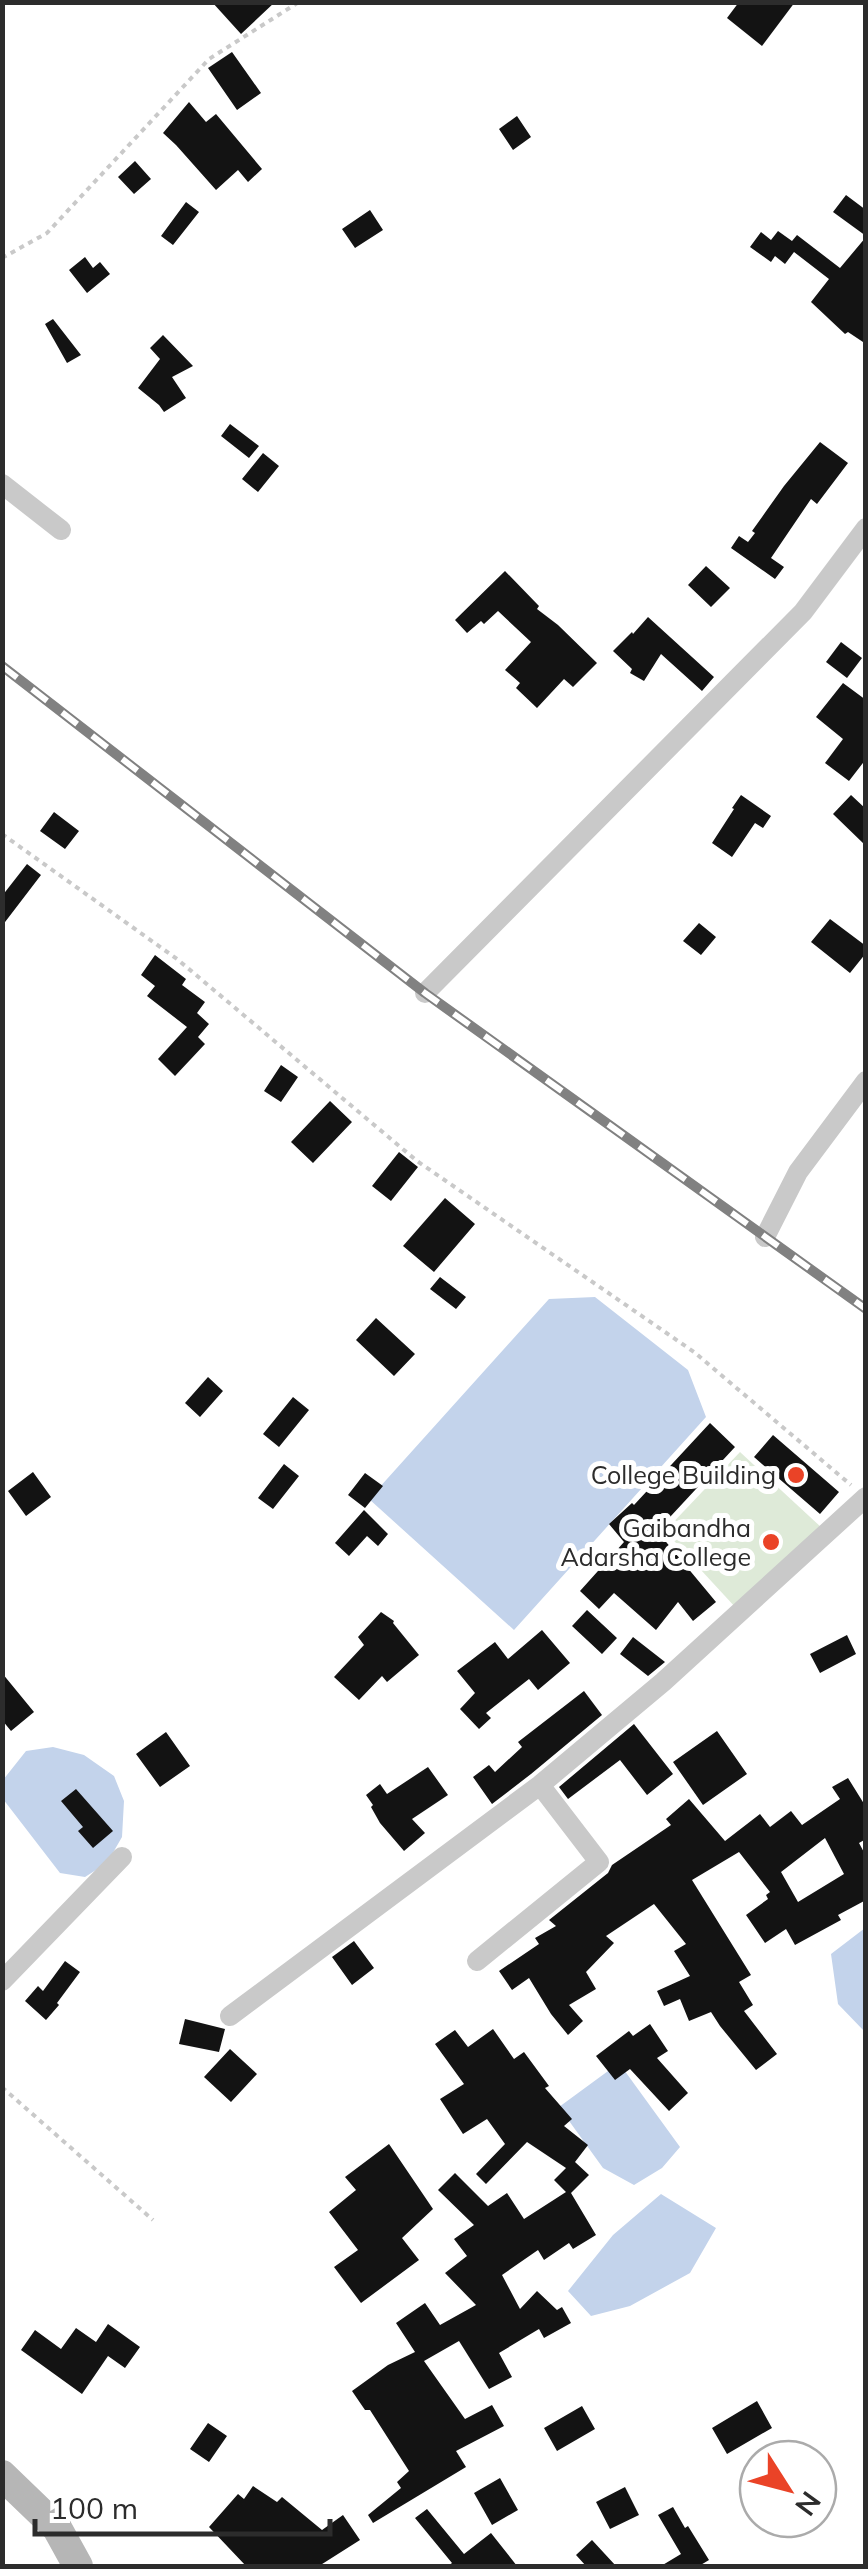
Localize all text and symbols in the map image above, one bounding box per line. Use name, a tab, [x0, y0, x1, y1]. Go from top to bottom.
place label: College Building	[591, 1459, 776, 1490]
marker: College Building	[785, 1464, 807, 1486]
place label: Gaibandha Adarsha College	[561, 1512, 751, 1572]
marker: Gaibandha Adarsha College	[760, 1531, 782, 1553]
north arrow	[738, 2439, 838, 2539]
scale bar	[35, 2474, 330, 2536]
text: N	[788, 2485, 829, 2523]
text: 100 m	[50, 2489, 138, 2527]

